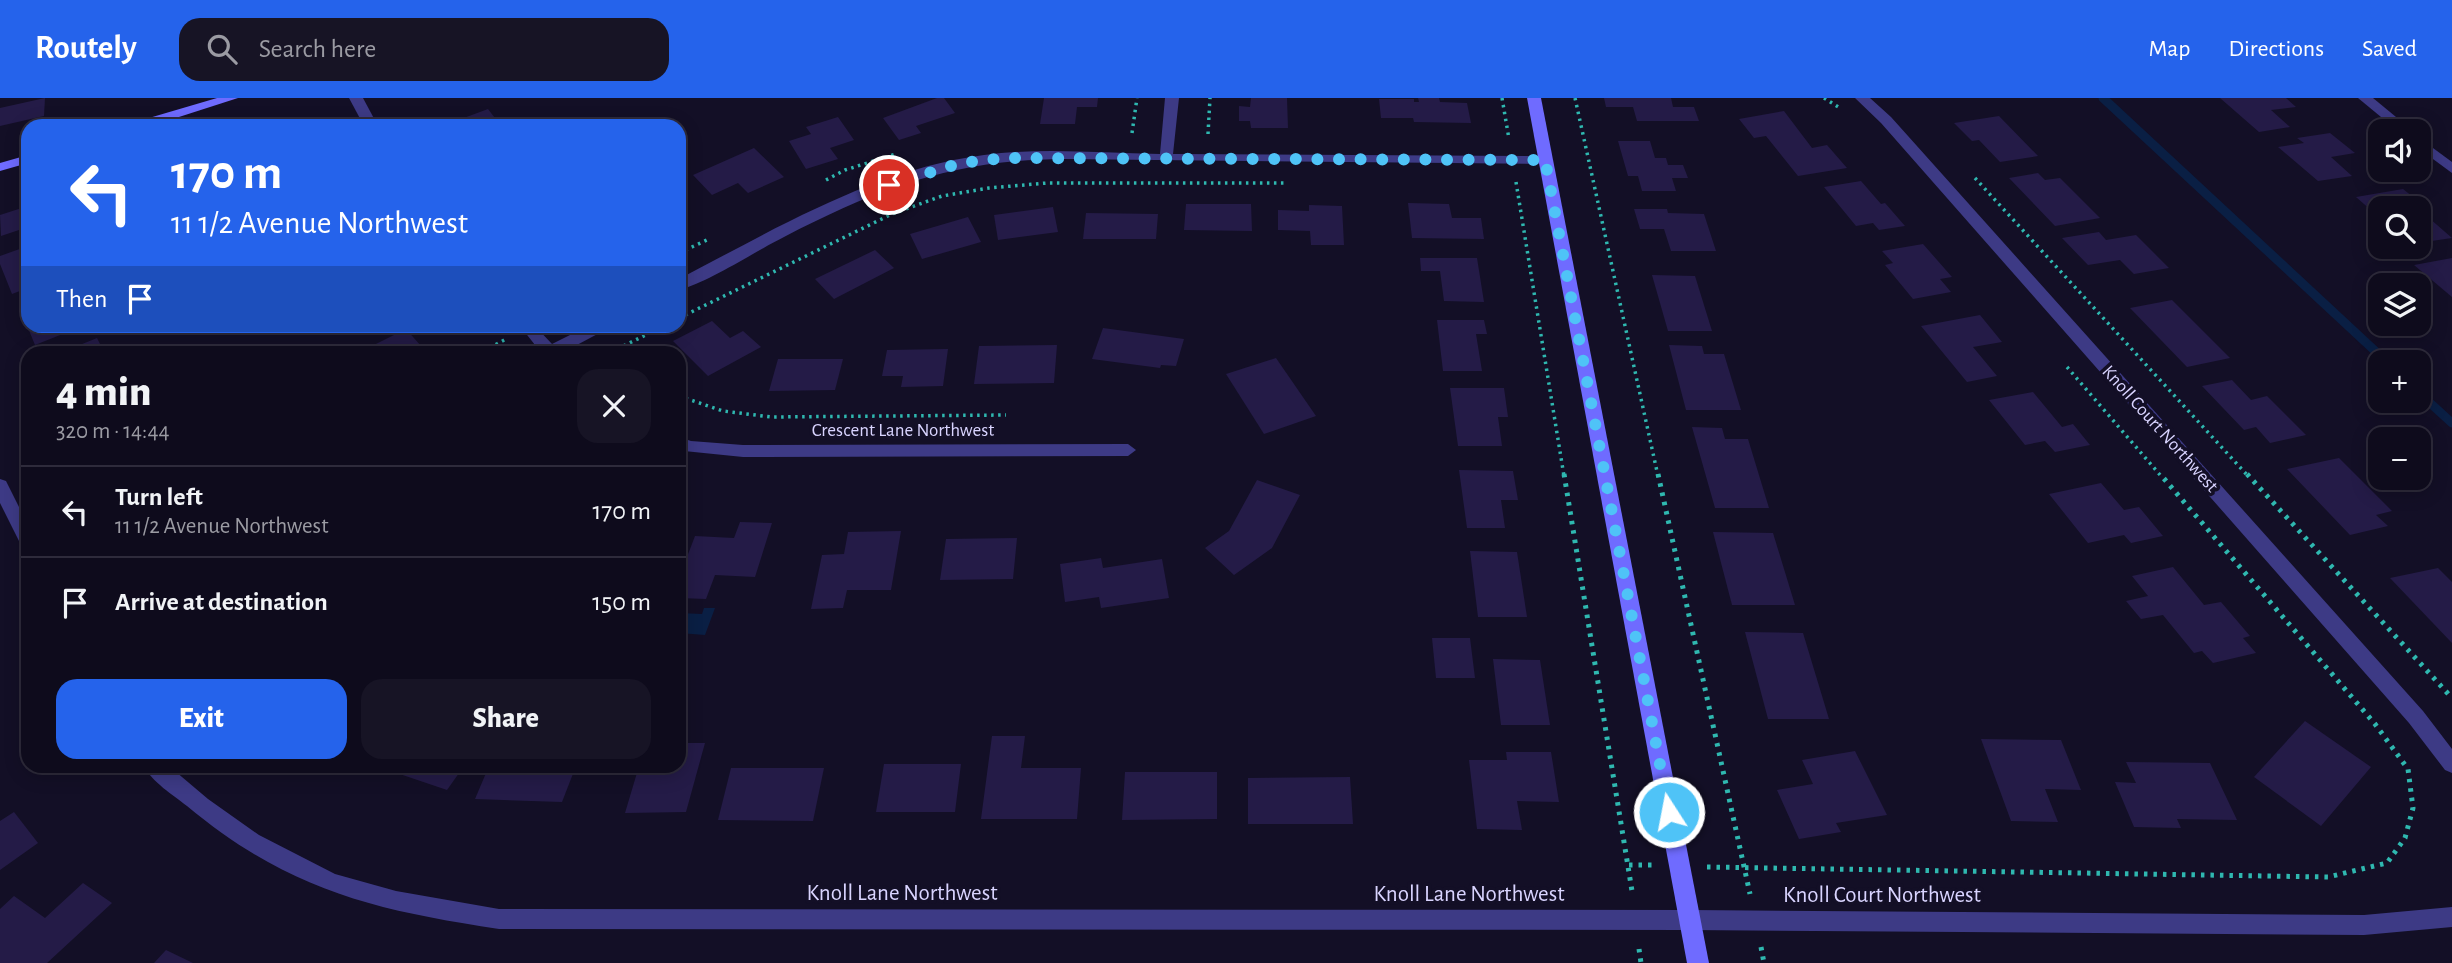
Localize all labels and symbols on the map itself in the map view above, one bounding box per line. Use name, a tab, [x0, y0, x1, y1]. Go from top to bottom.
pin	[859, 155, 919, 215]
street label: Knoll Court Northwest	[2098, 362, 2222, 496]
street label: Crescent Lane Northwest	[812, 421, 994, 440]
position arrow	[1632, 775, 1706, 849]
street label: Knoll Lane Northwest	[806, 882, 998, 905]
street label: Knoll Lane Northwest	[1373, 883, 1565, 906]
street label: Knoll Court Northwest	[1783, 884, 1982, 907]

